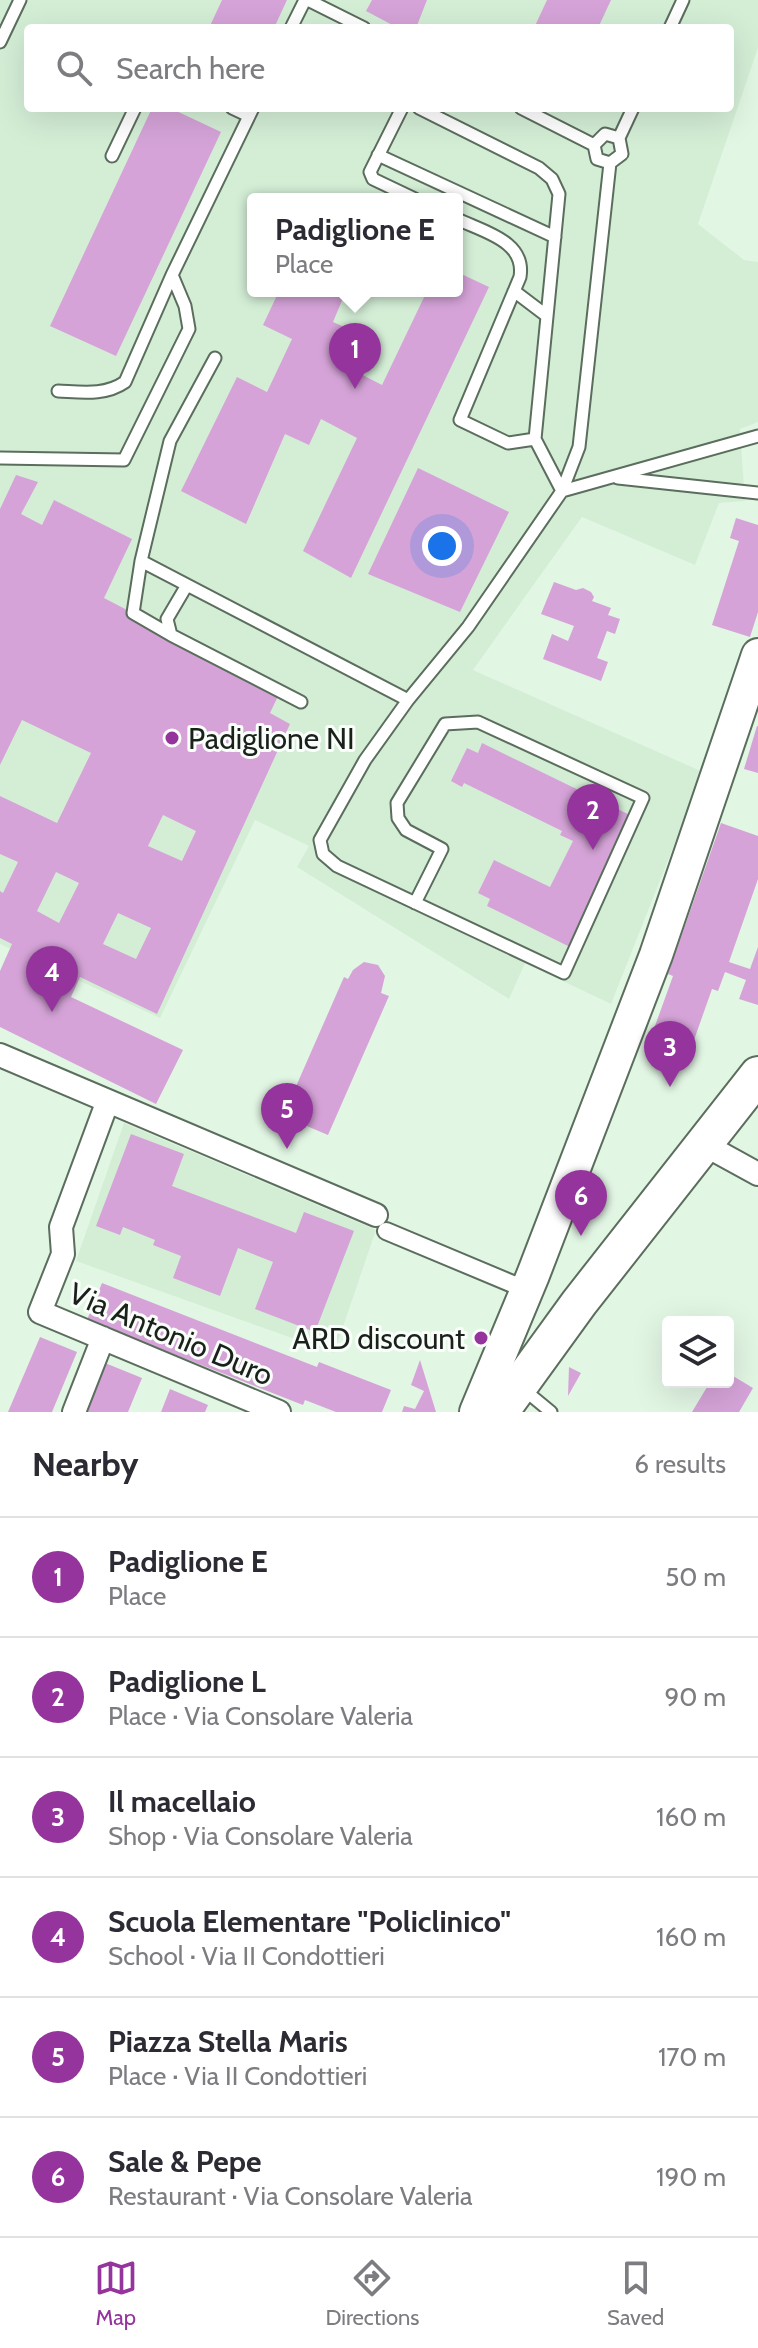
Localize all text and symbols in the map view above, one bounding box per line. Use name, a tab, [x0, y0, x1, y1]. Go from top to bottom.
search box	[24, 24, 734, 112]
icon: search	[52, 46, 96, 90]
text: Search here	[116, 50, 265, 87]
popup	[247, 193, 463, 297]
text: Padiglione E	[275, 211, 435, 248]
text: Place	[275, 248, 333, 280]
pin: 1	[329, 323, 381, 389]
your location	[422, 526, 462, 566]
place label: Padiglione NI	[188, 720, 355, 757]
marker: Padiglione NI	[163, 729, 181, 747]
pin: 2	[567, 784, 619, 850]
pin: 4	[26, 946, 78, 1012]
pin: 3	[644, 1021, 696, 1087]
pin: 5	[261, 1083, 313, 1149]
pin: 6	[555, 1170, 607, 1236]
street label: Via Antonio Duro	[63, 1274, 279, 1394]
map controls	[662, 1316, 734, 1388]
button: layers	[662, 1316, 734, 1388]
place label: ARD discount	[292, 1320, 465, 1357]
marker: ARD discount	[472, 1329, 490, 1347]
text: Nearby	[32, 1443, 139, 1485]
text: 6 results	[634, 1448, 726, 1480]
text: Padiglione E	[108, 1543, 268, 1580]
text: 1	[53, 1561, 63, 1593]
text: 50 m	[665, 1561, 726, 1593]
text: Place	[108, 1580, 166, 1612]
text: Padiglione L	[108, 1663, 266, 1700]
text: 2	[51, 1681, 65, 1713]
text: 90 m	[664, 1681, 726, 1713]
text: Place · Via Consolare Valeria	[108, 1700, 413, 1732]
text: Il macellaio	[108, 1783, 256, 1820]
text: 3	[51, 1801, 65, 1833]
text: 160 m	[656, 1801, 726, 1833]
text: Shop · Via Consolare Valeria	[108, 1820, 413, 1852]
text: Scuola Elementare "Policlinico"	[108, 1903, 511, 1940]
text: 4	[50, 1921, 66, 1953]
text: 160 m	[656, 1921, 726, 1953]
text: School · Via II Condottieri	[108, 1940, 385, 1972]
text: Piazza Stella Maris	[108, 2023, 348, 2060]
text: 5	[51, 2041, 65, 2073]
text: 170 m	[658, 2041, 726, 2073]
text: Place · Via II Condottieri	[108, 2060, 367, 2092]
text: Sale & Pepe	[108, 2143, 261, 2180]
text: 6	[51, 2161, 65, 2193]
text: 190 m	[656, 2161, 726, 2193]
text: Restaurant · Via Consolare Valeria	[108, 2180, 473, 2212]
tab: Map	[94, 2256, 138, 2331]
tab: Directions	[325, 2256, 419, 2331]
tab: Saved	[607, 2256, 664, 2331]

